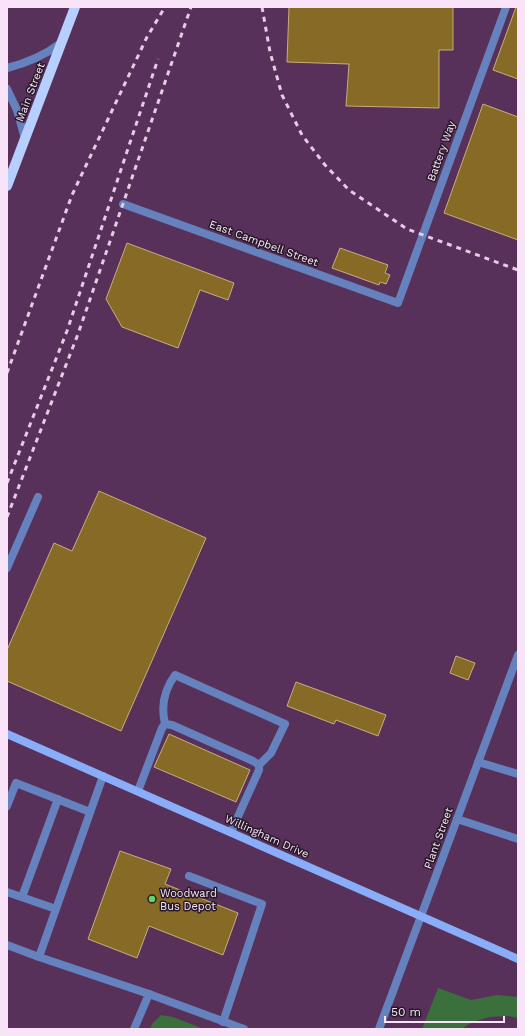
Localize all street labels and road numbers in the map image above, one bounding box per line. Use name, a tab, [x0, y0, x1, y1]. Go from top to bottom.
street label: Main Street	[13, 60, 48, 124]
street label: Battery Way	[425, 119, 458, 183]
street label: East Campbell Street	[208, 218, 320, 269]
street label: Plant Street	[421, 805, 456, 871]
street label: Willingham Drive	[223, 812, 311, 861]

